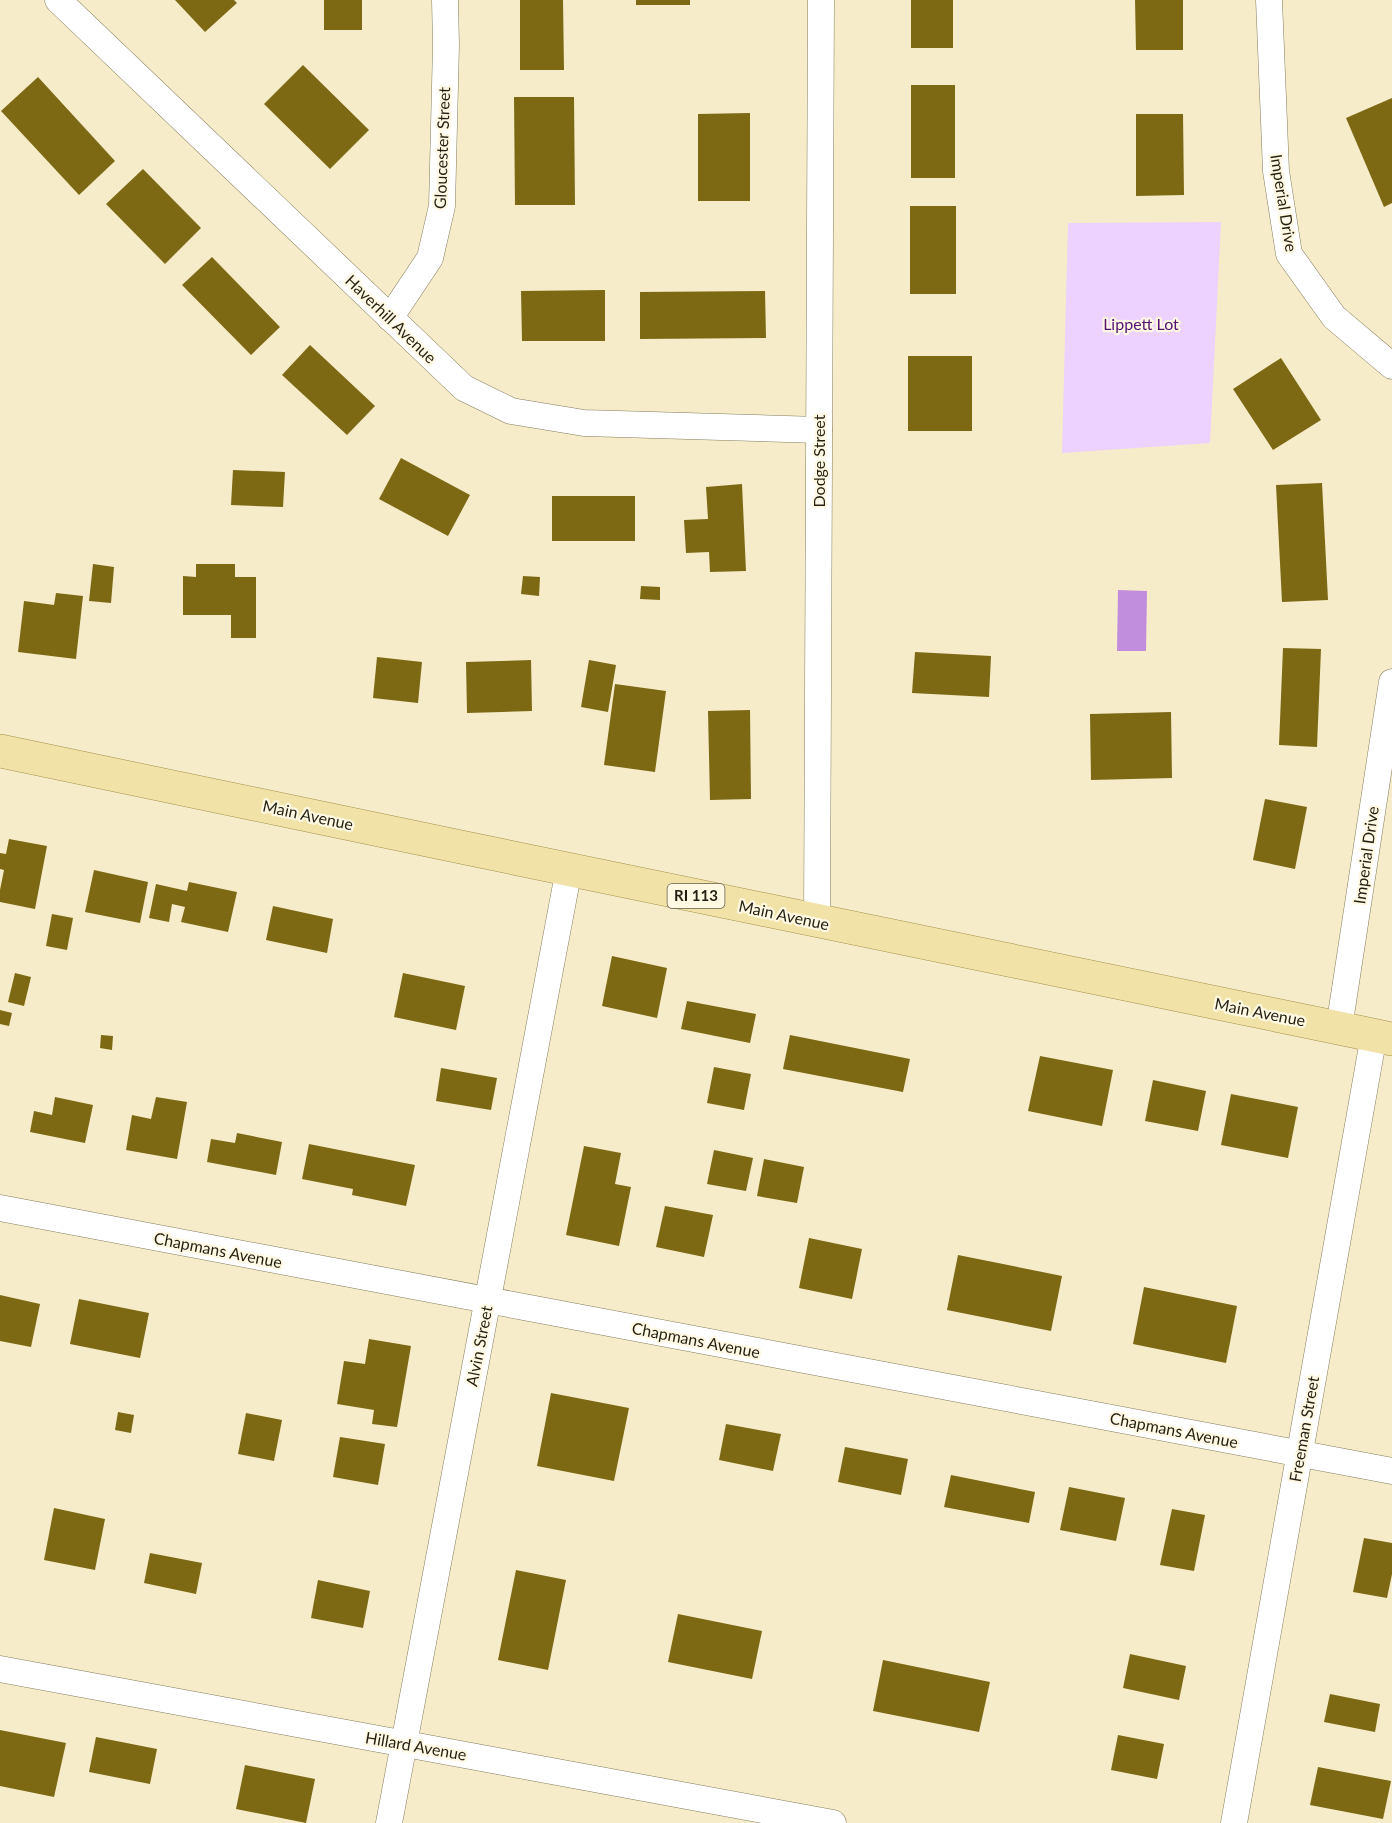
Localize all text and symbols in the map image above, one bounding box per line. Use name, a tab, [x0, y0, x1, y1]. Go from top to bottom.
street label: Gloucester Street	[430, 86, 453, 209]
street label: Imperial Drive	[1267, 153, 1302, 253]
street label: Haverhill Avenue	[342, 271, 441, 367]
park label: Lippett Lot	[1103, 314, 1179, 333]
street label: Dodge Street	[809, 414, 828, 507]
street label: Main Avenue	[261, 796, 355, 833]
street label: Imperial Drive	[1349, 805, 1382, 905]
road number: RI 113	[668, 884, 724, 908]
street label: Main Avenue	[737, 896, 831, 933]
street label: Main Avenue	[1213, 993, 1307, 1030]
street label: Chapmans Avenue	[152, 1228, 284, 1271]
street label: Alvin Street	[461, 1304, 496, 1388]
street label: Chapmans Avenue	[630, 1318, 762, 1361]
street label: Freeman Street	[1285, 1374, 1322, 1483]
street label: Chapmans Avenue	[1108, 1408, 1240, 1451]
street label: Hillard Avenue	[364, 1727, 468, 1764]

